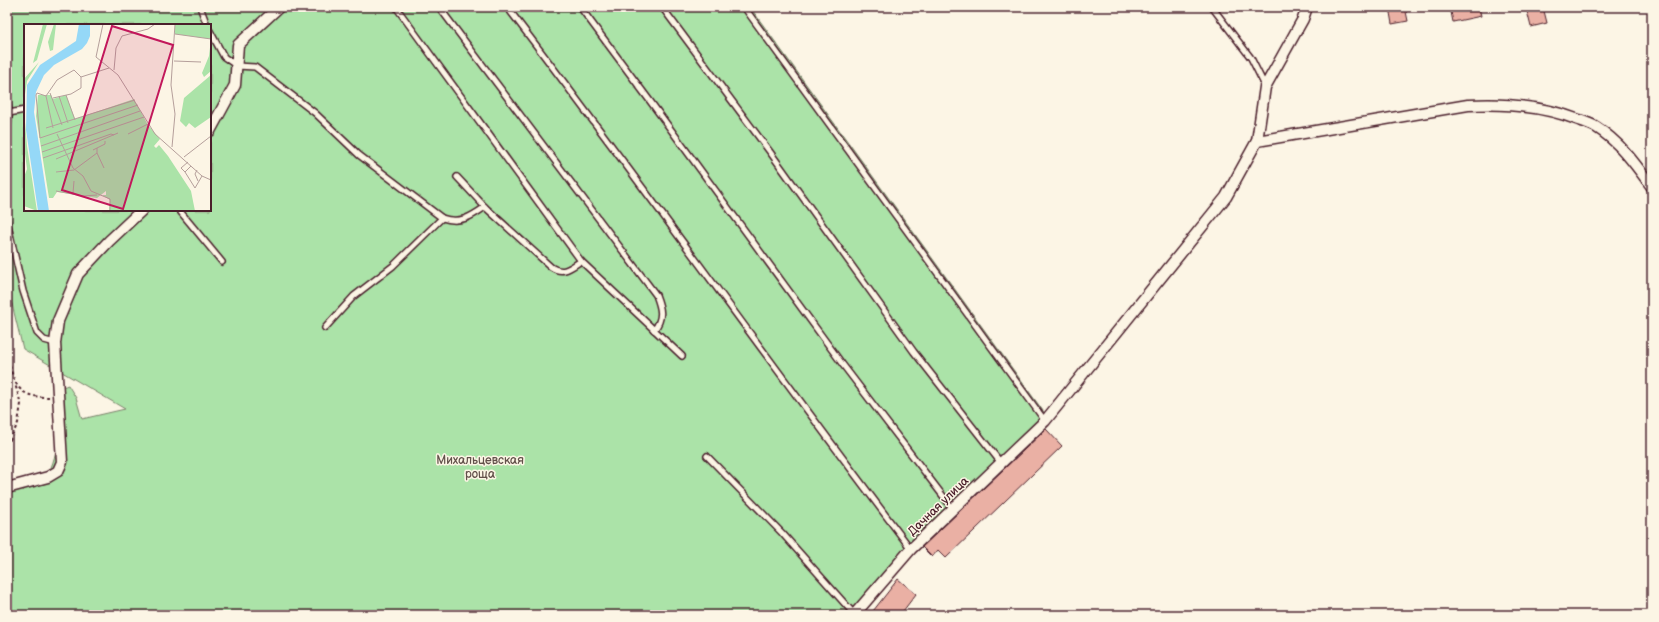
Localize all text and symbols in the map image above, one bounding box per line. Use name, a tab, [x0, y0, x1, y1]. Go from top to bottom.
inset map	[24, 24, 211, 211]
park label: Михальцевская роща	[436, 453, 524, 482]
street label: Дачная улица	[905, 474, 972, 539]

